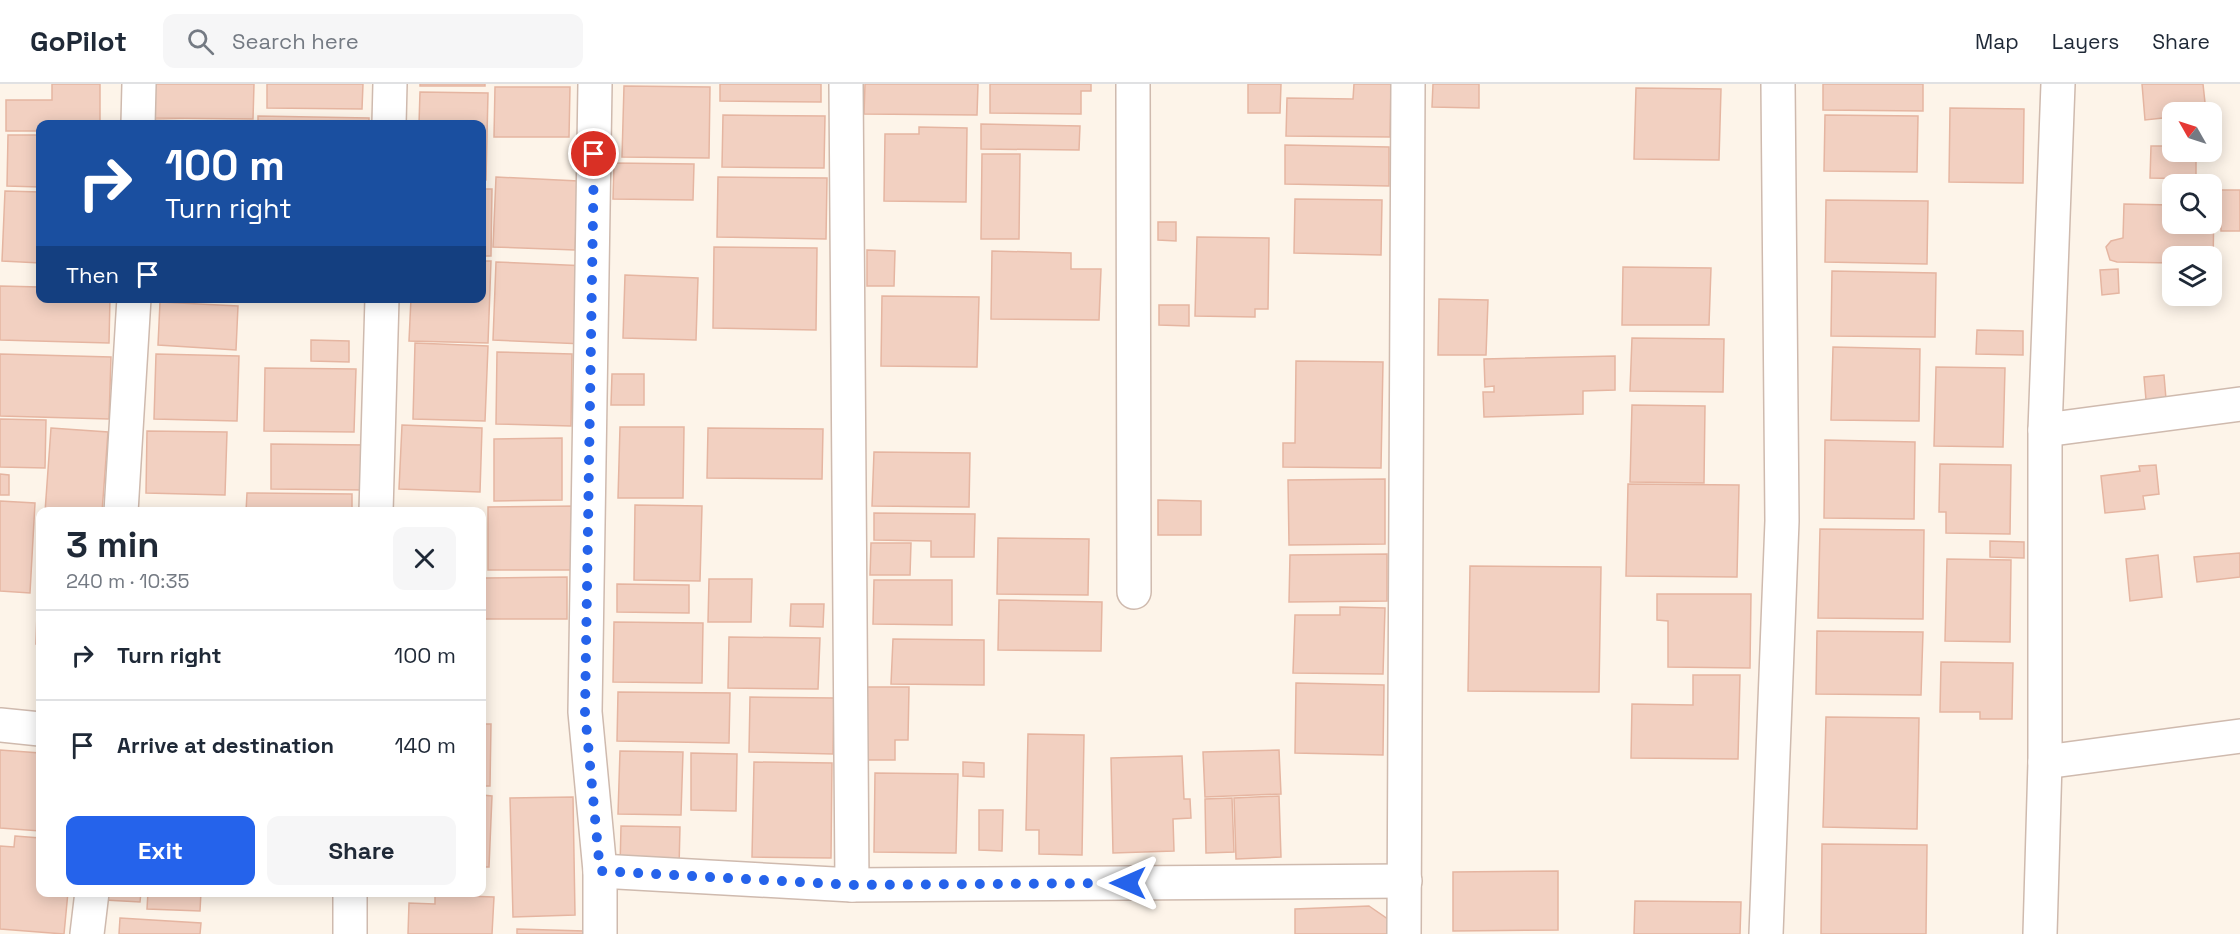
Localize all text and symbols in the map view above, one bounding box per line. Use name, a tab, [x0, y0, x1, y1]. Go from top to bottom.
search box	[163, 14, 583, 68]
text: GoPilot	[30, 23, 127, 59]
icon: search	[184, 25, 217, 58]
text: Search here	[232, 27, 359, 55]
text: Map	[1975, 28, 2019, 55]
text: Layers	[2052, 28, 2119, 55]
text: Share	[2152, 28, 2210, 55]
north arrow	[2162, 102, 2222, 162]
map controls	[2162, 102, 2222, 306]
pin	[568, 128, 619, 179]
icon: arrive	[577, 137, 610, 170]
text: 100 m	[165, 139, 285, 192]
icon: right	[66, 144, 144, 222]
button: search	[2162, 174, 2222, 234]
text: Turn right	[165, 191, 292, 226]
button: layers	[2162, 246, 2222, 306]
icon: arrive	[131, 258, 164, 291]
text: Then	[66, 261, 119, 289]
text: 3 min	[66, 522, 160, 568]
button: close	[393, 527, 456, 590]
text: 240 m · 10:35	[66, 568, 189, 594]
icon: right	[66, 639, 99, 672]
text: Turn right	[117, 641, 222, 669]
text: 100 m	[394, 641, 456, 669]
icon: arrive	[66, 729, 99, 762]
text: Arrive at destination	[117, 731, 334, 759]
text: 140 m	[394, 731, 456, 759]
button: Exit	[66, 816, 255, 885]
button: Share	[267, 816, 456, 885]
position arrow	[1096, 851, 1160, 915]

